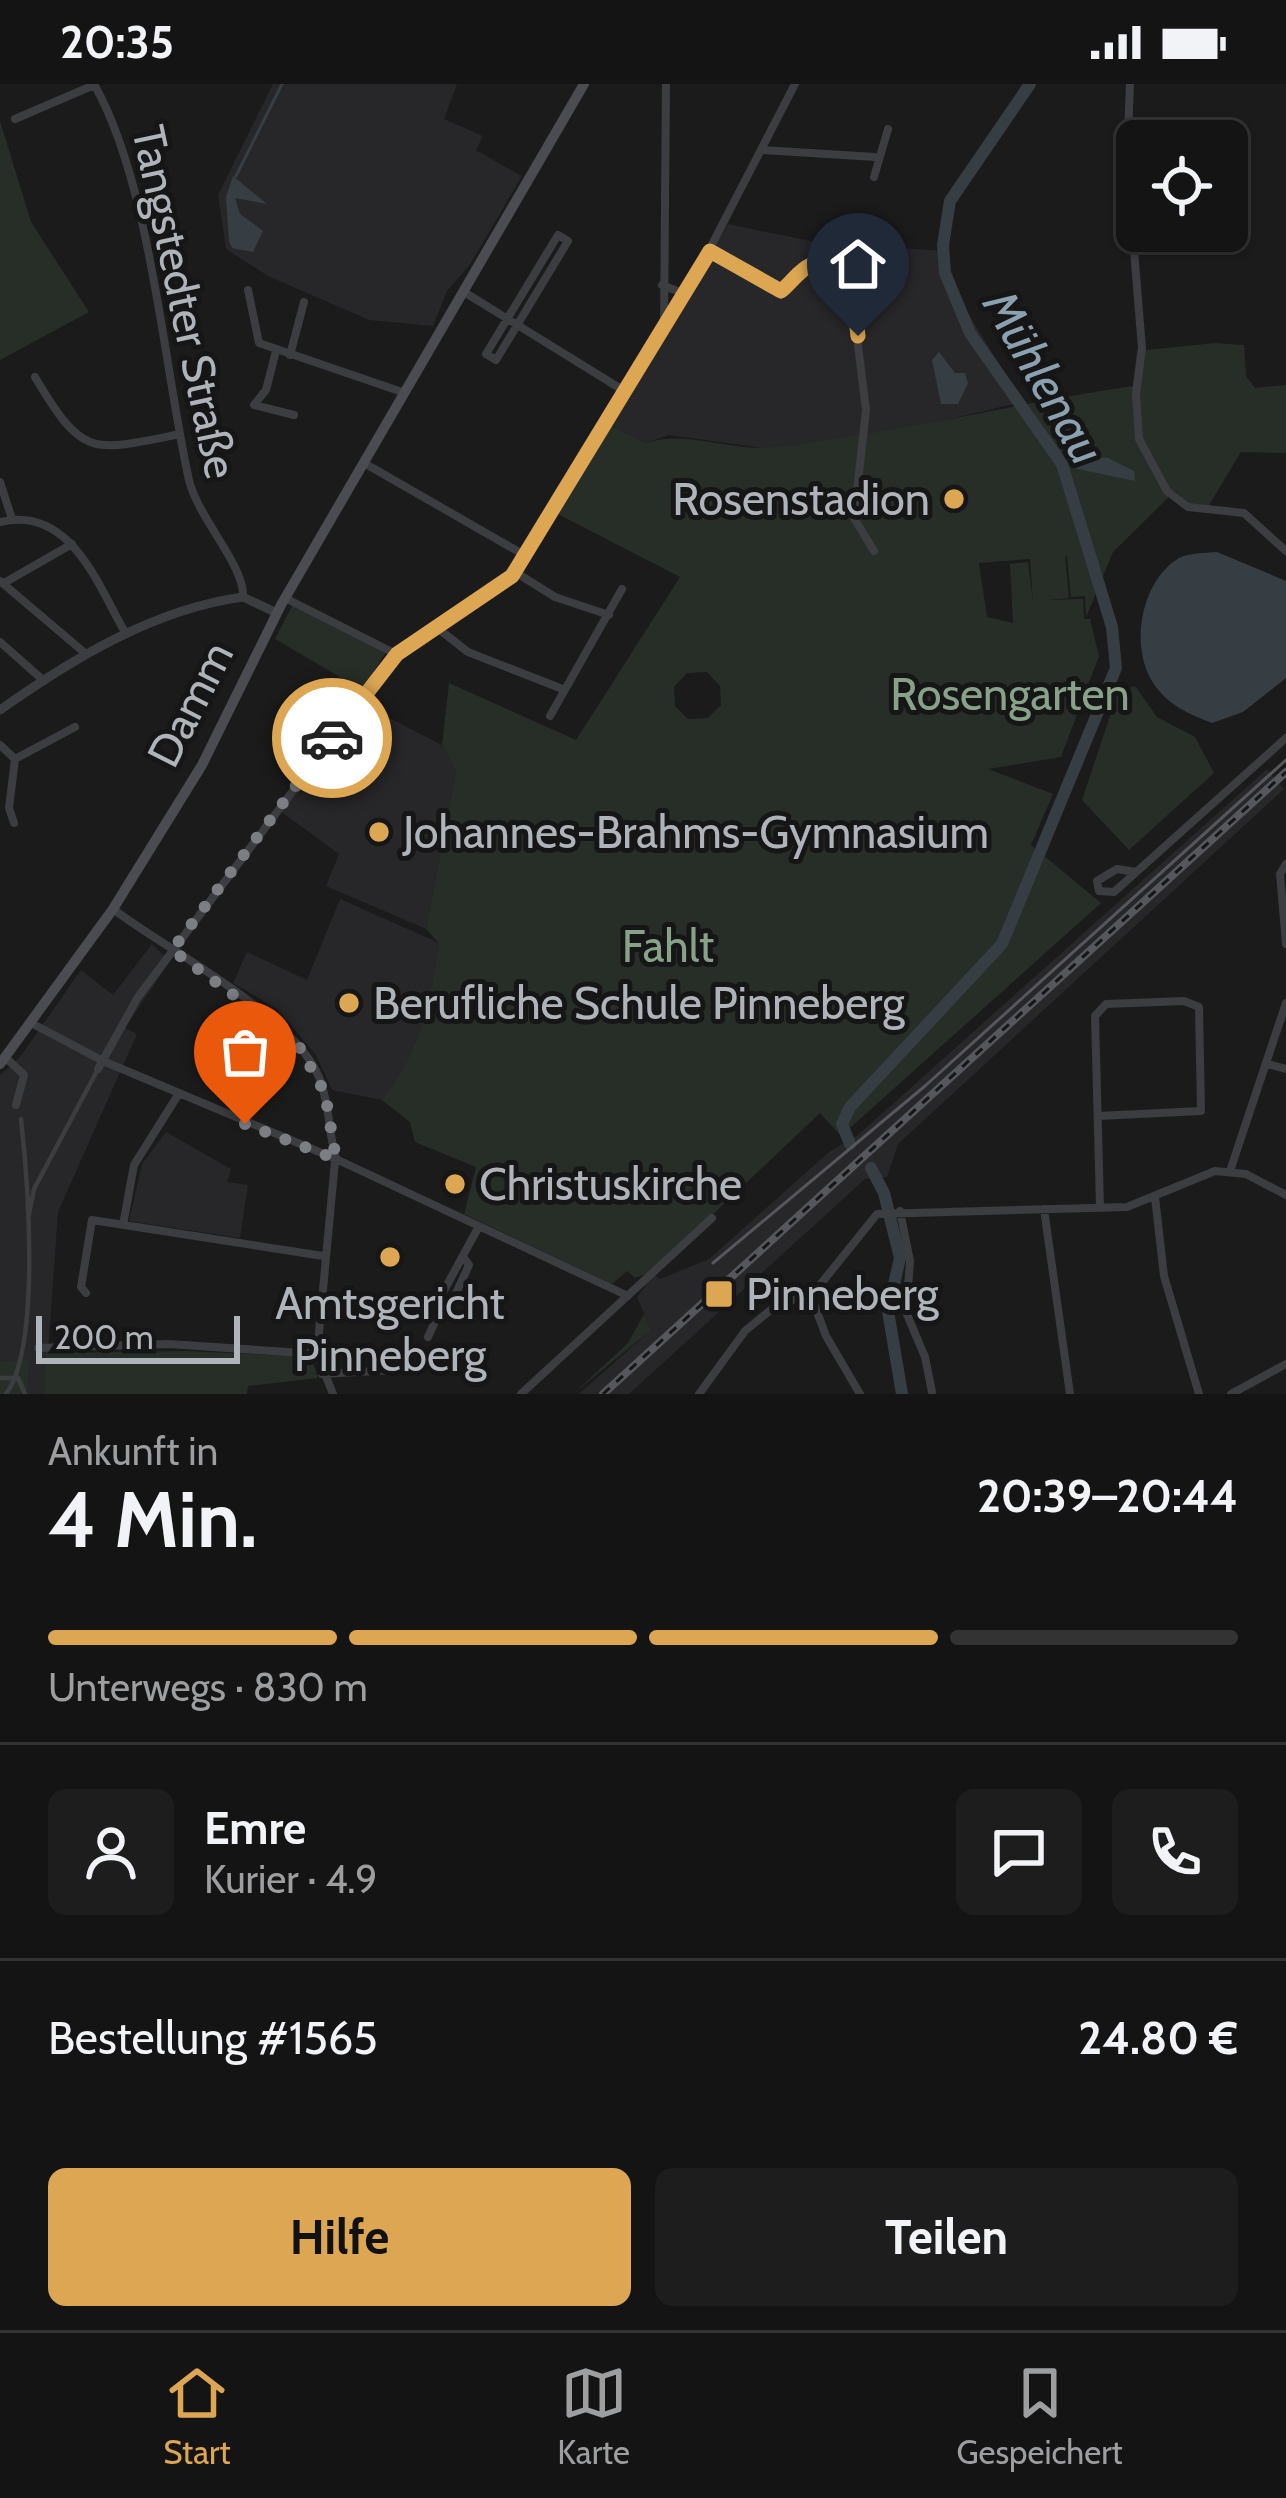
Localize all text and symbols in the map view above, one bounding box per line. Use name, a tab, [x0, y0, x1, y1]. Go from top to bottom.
text: 20:35	[60, 15, 174, 69]
map controls	[1116, 120, 1248, 252]
button: locate	[1116, 120, 1248, 252]
street label: Tangstedter Straße	[121, 121, 249, 483]
pin	[807, 213, 909, 336]
icon: home	[825, 231, 891, 297]
water label: Mühlenau	[971, 279, 1117, 474]
place label: Rosenstadion	[672, 472, 930, 526]
marker: Rosenstadion	[941, 486, 967, 512]
street label: Damm	[136, 633, 244, 775]
park label: Rosengarten	[890, 667, 1130, 721]
courier	[272, 678, 392, 798]
icon: car	[299, 705, 365, 771]
place label: Johannes-Brahms-Gymnasium	[402, 805, 989, 859]
marker: Johannes-Brahms-Gymnasium	[366, 819, 392, 845]
park label: Fahlt	[622, 919, 714, 973]
place label: Berufliche Schule Pinneberg	[373, 976, 905, 1030]
marker: Berufliche Schule Pinneberg	[336, 990, 362, 1016]
pin	[194, 1001, 296, 1124]
icon: bag	[212, 1019, 278, 1085]
place label: Christuskirche	[479, 1157, 742, 1211]
marker: Christuskirche	[442, 1171, 468, 1197]
marker: Amtsgericht Pinneberg	[377, 1244, 403, 1270]
place label: Pinneberg	[746, 1267, 939, 1321]
place label: Amtsgericht Pinneberg	[275, 1276, 505, 1382]
marker: Pinneberg	[703, 1278, 735, 1310]
scale bar	[36, 1310, 240, 1363]
text: 200 m	[54, 1317, 154, 1357]
text: Ankunft in	[48, 1427, 218, 1475]
text: 20:39–20:44	[977, 1469, 1238, 1523]
text: 4 Min.	[48, 1472, 257, 1567]
text: Unterwegs · 830 m	[48, 1663, 368, 1711]
button: person	[48, 1789, 174, 1915]
button: chat	[956, 1789, 1082, 1915]
button: phone	[1112, 1789, 1238, 1915]
text: Emre	[204, 1801, 306, 1855]
text: Kurier · 4.9	[204, 1855, 378, 1903]
text: Bestellung #1565	[48, 2011, 378, 2065]
text: 24.80 €	[1078, 2011, 1238, 2065]
button: Hilfe	[48, 2168, 631, 2306]
button: Teilen	[655, 2168, 1238, 2306]
tab: Start	[163, 2360, 231, 2472]
tab: Karte	[557, 2360, 630, 2472]
tab: Gespeichert	[957, 2360, 1123, 2472]

